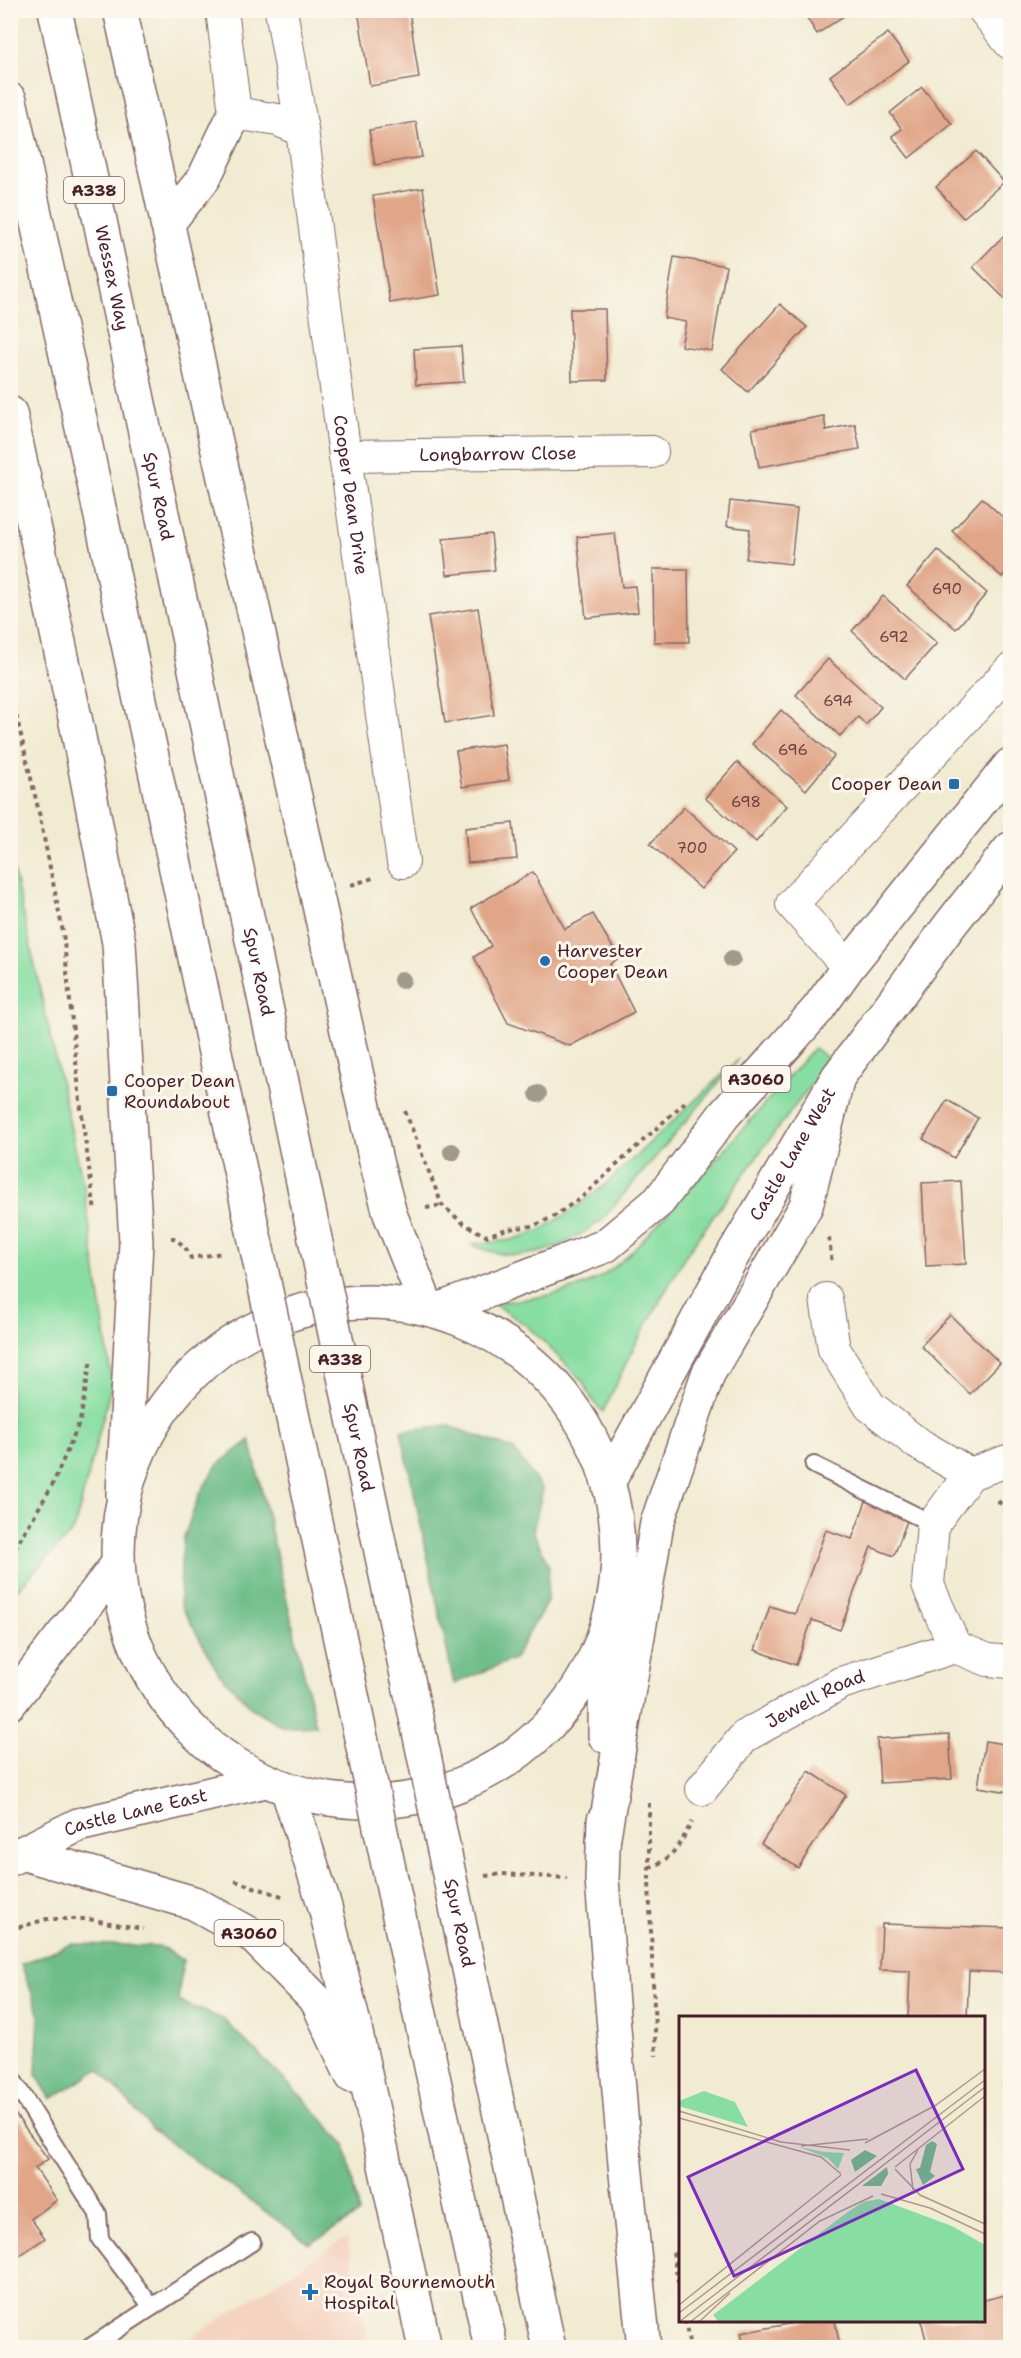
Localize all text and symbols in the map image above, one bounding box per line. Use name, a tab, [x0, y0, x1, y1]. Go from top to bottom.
road number: A338	[64, 177, 124, 203]
street label: Wessex Way	[89, 223, 135, 333]
street label: Cooper Dean Drive	[328, 413, 374, 577]
street label: Longbarrow Close	[419, 441, 577, 467]
street label: Spur Road	[137, 450, 179, 543]
house number: 690	[932, 579, 962, 599]
house number: 692	[879, 627, 909, 647]
house number: 694	[823, 691, 853, 711]
house number: 696	[778, 740, 808, 760]
place label: Cooper Dean	[831, 772, 942, 796]
marker: Cooper Dean	[947, 777, 961, 791]
house number: 698	[731, 792, 761, 812]
house number: 700	[676, 838, 708, 858]
street label: Spur Road	[238, 925, 280, 1018]
place label: Harvester Cooper Dean	[557, 939, 668, 984]
marker: Harvester Cooper Dean	[538, 954, 552, 968]
road number: A3060	[722, 1066, 790, 1092]
place label: Cooper Dean Roundabout	[124, 1069, 235, 1114]
street label: Castle Lane West	[744, 1083, 841, 1225]
marker: Cooper Dean Roundabout	[105, 1084, 119, 1098]
road number: A338	[310, 1346, 370, 1372]
street label: Spur Road	[338, 1401, 380, 1494]
street label: Jewell Road	[762, 1664, 868, 1734]
street label: Castle Lane East	[60, 1783, 210, 1842]
street label: Spur Road	[438, 1876, 480, 1969]
road number: A3060	[214, 1920, 284, 1946]
inset map	[679, 2016, 985, 2322]
place label: Royal Bournemouth Hospital	[324, 2270, 496, 2315]
marker: Royal Bournemouth Hospital	[301, 2283, 319, 2301]

